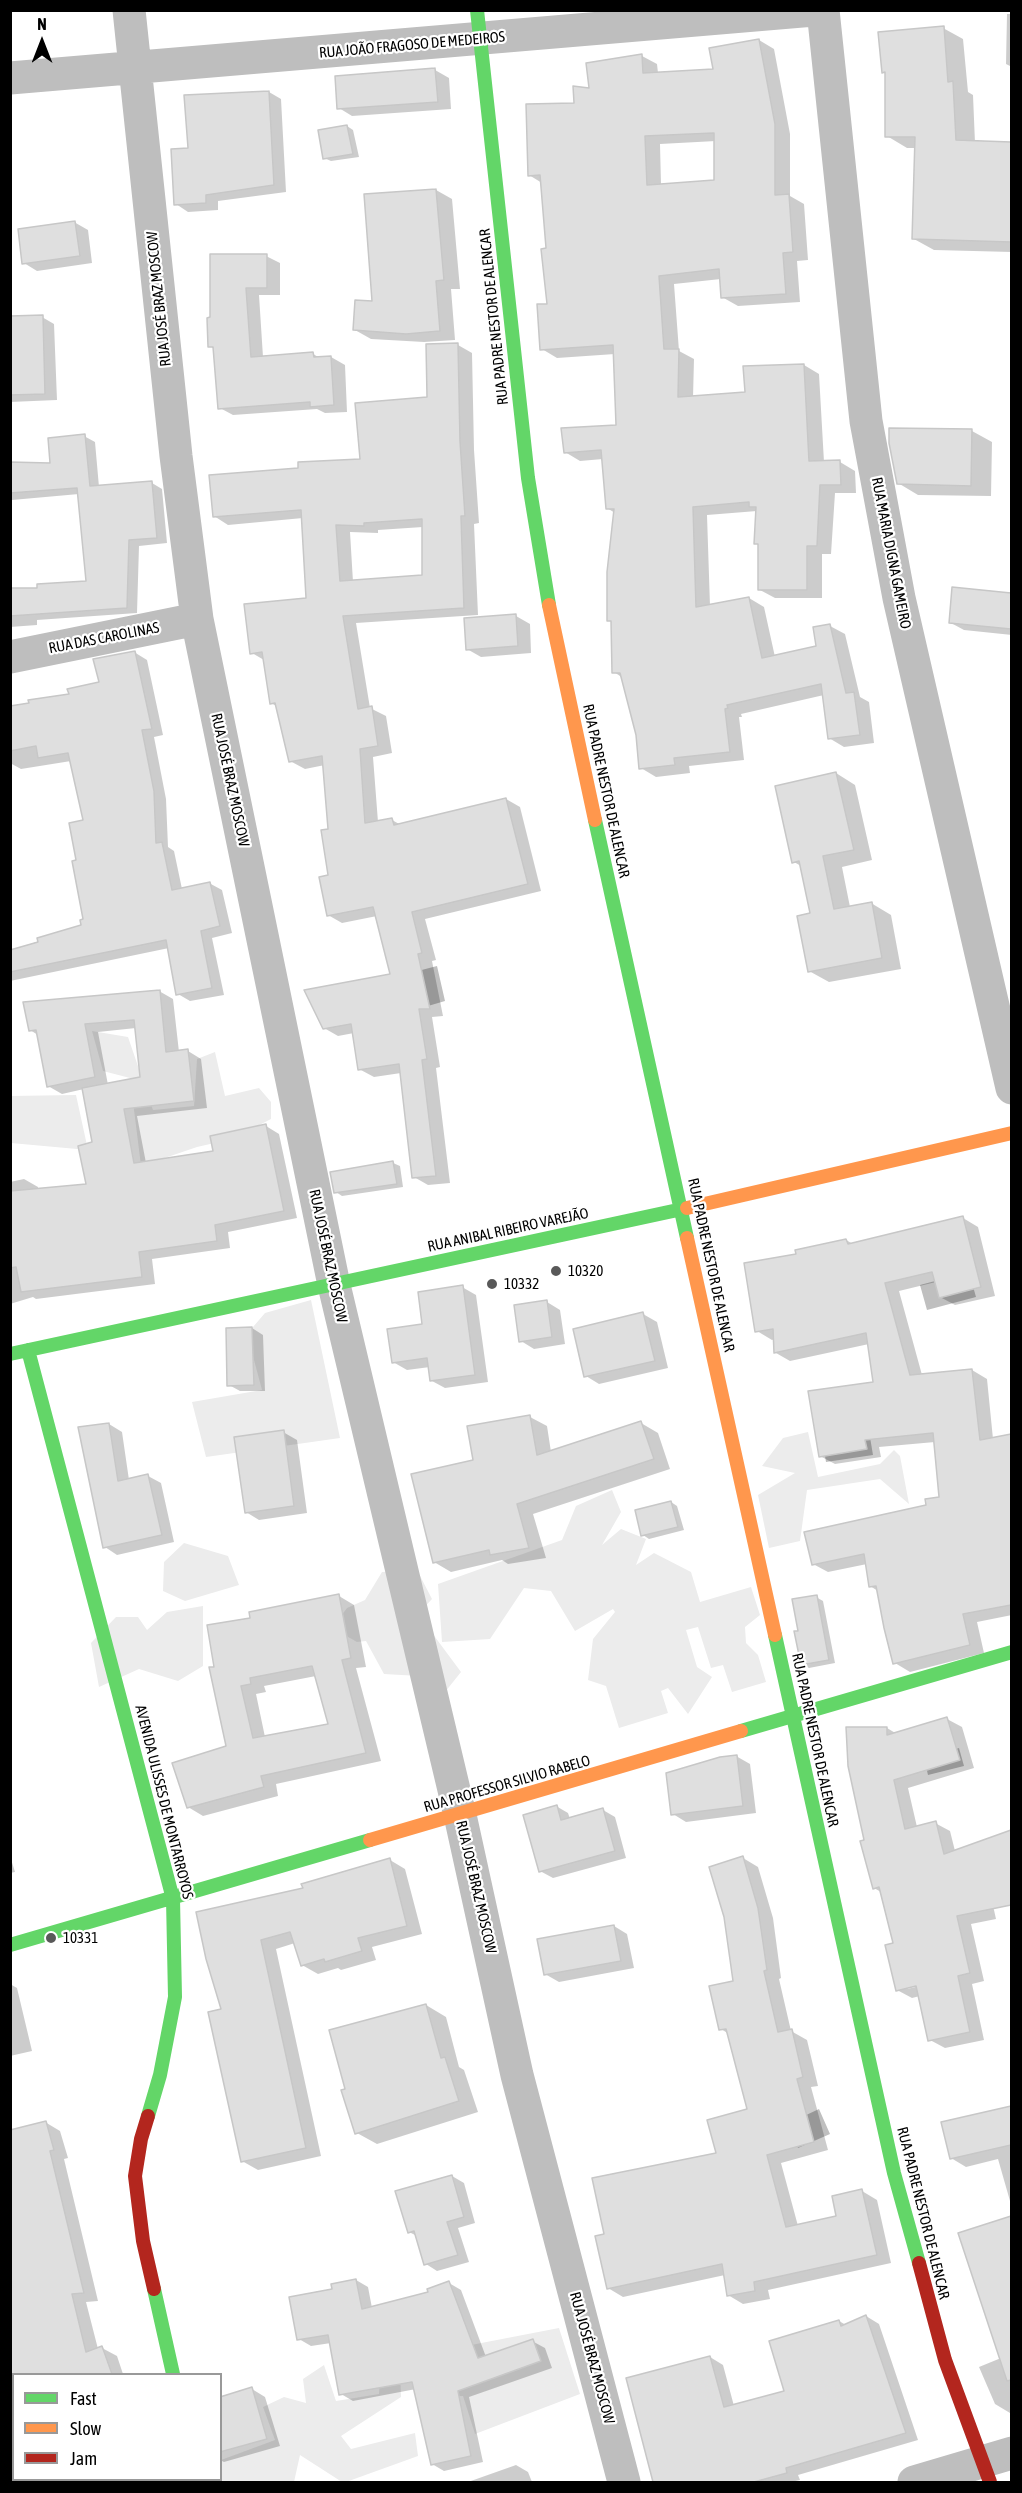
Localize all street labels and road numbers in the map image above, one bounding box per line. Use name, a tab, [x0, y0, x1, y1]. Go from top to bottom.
street label: RUA JOÃO FRAGOSO DE MEDEIROS	[318, 28, 506, 62]
street label: RUA PADRE NESTOR DE ALENCAR	[476, 228, 512, 406]
street label: RUA JOSÉ BRAZ MOSCOW	[143, 230, 175, 368]
street label: RUA MARIA DIGNA GAMEIRO	[867, 476, 915, 630]
street label: RUA DAS CAROLINAS	[47, 618, 161, 658]
street label: RUA PADRE NESTOR DE ALENCAR	[579, 702, 633, 880]
street label: RUA JOSÉ BRAZ MOSCOW	[207, 712, 253, 848]
street label: RUA PADRE NESTOR DE ALENCAR	[684, 1176, 738, 1354]
street label: RUA JOSÉ BRAZ MOSCOW	[305, 1188, 351, 1324]
street label: RUA ANIBAL RIBEIRO VAREJÃO	[426, 1204, 590, 1256]
street label: RUA PADRE NESTOR DE ALENCAR	[788, 1651, 842, 1829]
street label: AVENIDA ULISSES DE MONTARROYOS	[131, 1703, 197, 1901]
street label: RUA PROFESSOR SILVIO RABELO	[422, 1752, 592, 1816]
street label: RUA JOSÉ BRAZ MOSCOW	[452, 1819, 500, 1955]
street label: RUA PADRE NESTOR DE ALENCAR	[893, 2125, 953, 2301]
street label: RUA JOSÉ BRAZ MOSCOW	[566, 2290, 618, 2426]

